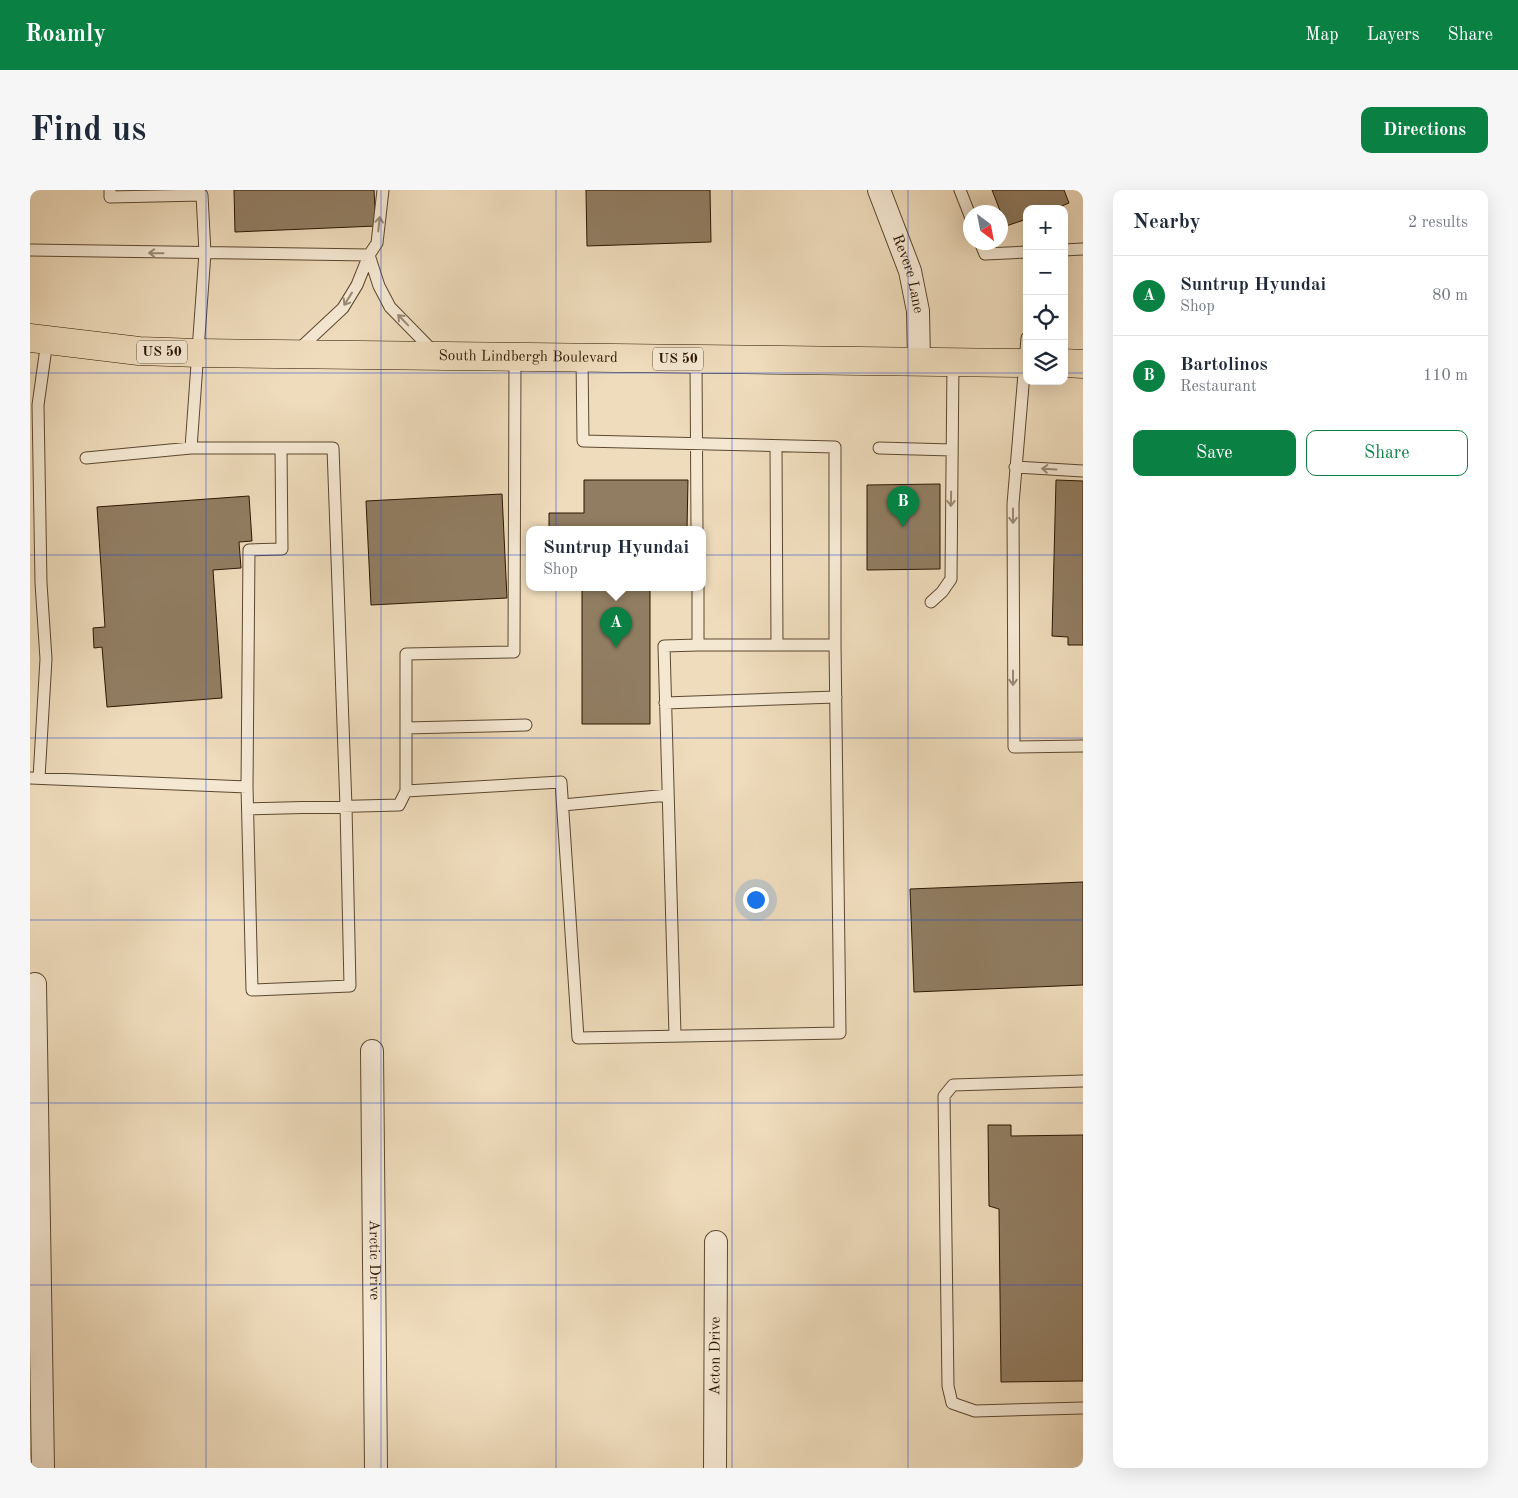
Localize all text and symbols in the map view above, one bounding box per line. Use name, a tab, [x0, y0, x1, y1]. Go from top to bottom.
text: Roamly	[25, 23, 106, 47]
text: Map	[1305, 26, 1339, 44]
text: Layers	[1367, 26, 1419, 44]
text: Share	[1447, 26, 1493, 44]
button: Directions	[1361, 107, 1488, 153]
text: Find us	[30, 113, 146, 148]
north arrow	[963, 205, 1008, 250]
map controls	[1023, 205, 1068, 385]
button: +	[1023, 205, 1068, 250]
text: Nearby	[1133, 212, 1201, 233]
text: 2 results	[1408, 215, 1468, 231]
one-way arrow	[374, 216, 384, 232]
street label: Revere Lane	[889, 232, 926, 315]
one-way arrow	[148, 248, 164, 257]
button: −	[1023, 250, 1068, 295]
text: Suntrup Hyundai	[1180, 276, 1326, 295]
text: A	[1143, 288, 1155, 304]
text: 80 m	[1432, 288, 1468, 304]
one-way arrow	[343, 291, 353, 305]
button: locate	[1023, 295, 1068, 340]
text: Shop	[1180, 299, 1215, 315]
one-way arrow	[398, 315, 410, 327]
road number: US 50	[137, 340, 187, 363]
button: layers	[1023, 340, 1068, 385]
road number: US 50	[653, 347, 703, 370]
street label: South Lindbergh Boulevard	[438, 348, 618, 366]
text: Bartolinos	[1180, 356, 1268, 375]
text: B	[1143, 368, 1155, 384]
text: 110 m	[1423, 368, 1468, 384]
text: Restaurant	[1180, 379, 1257, 395]
button: Save	[1133, 430, 1296, 476]
button: Share	[1306, 430, 1468, 476]
one-way arrow	[1041, 465, 1057, 474]
pin: B	[887, 486, 919, 527]
one-way arrow	[946, 490, 956, 506]
one-way arrow	[1008, 508, 1018, 524]
popup	[526, 526, 706, 591]
text: Suntrup Hyundai	[543, 539, 689, 558]
text: Shop	[543, 562, 578, 578]
pin: A	[600, 607, 632, 648]
one-way arrow	[1008, 670, 1018, 686]
your location	[743, 887, 769, 913]
street label: Arctic Drive	[366, 1220, 382, 1300]
street label: Acton Drive	[708, 1316, 723, 1396]

